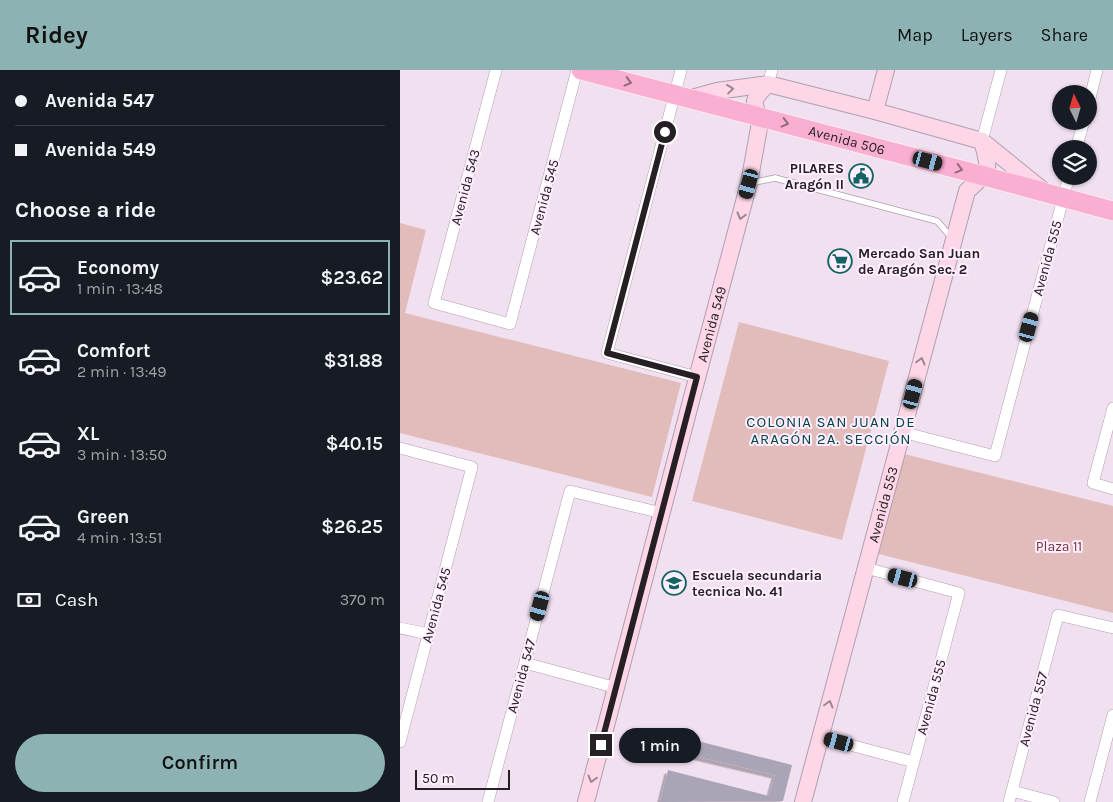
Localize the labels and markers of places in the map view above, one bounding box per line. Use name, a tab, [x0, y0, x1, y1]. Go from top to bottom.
place label: PILARES Aragón II	[785, 160, 844, 193]
public building icon: PILARES Aragón II	[848, 163, 874, 189]
place label: Mercado San Juan de Aragón Sec. 2	[858, 245, 980, 278]
supermarket icon: Mercado San Juan de Aragón Sec. 2	[827, 248, 853, 274]
place label: Escuela secundaria tecnica No. 41	[692, 567, 822, 600]
school or university icon: Escuela secundaria tecnica No. 41	[661, 570, 687, 596]

